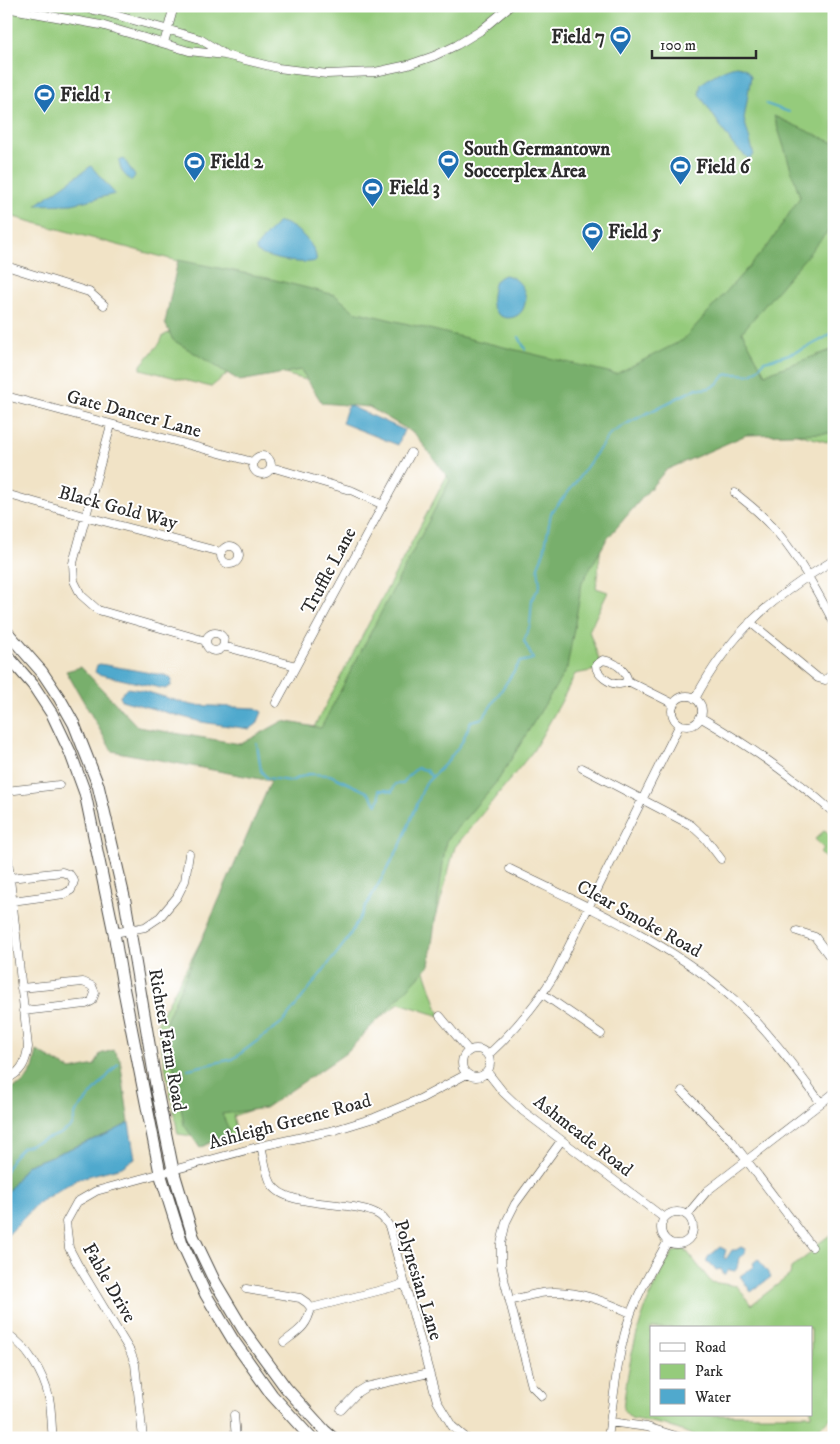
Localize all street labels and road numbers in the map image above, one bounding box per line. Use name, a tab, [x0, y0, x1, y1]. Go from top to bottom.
street label: Gate Dancer Lane	[64, 385, 204, 443]
street label: Black Gold Way	[56, 481, 181, 535]
street label: Truffle Lane	[296, 523, 362, 618]
street label: Clear Smoke Road	[573, 875, 706, 963]
street label: Richter Farm Road	[143, 967, 191, 1114]
street label: Ashleigh Greene Road	[206, 1089, 374, 1155]
street label: Ashmeade Road	[529, 1090, 638, 1182]
street label: Polynesian Lane	[389, 1217, 447, 1343]
street label: Fable Drive	[77, 1239, 141, 1327]

